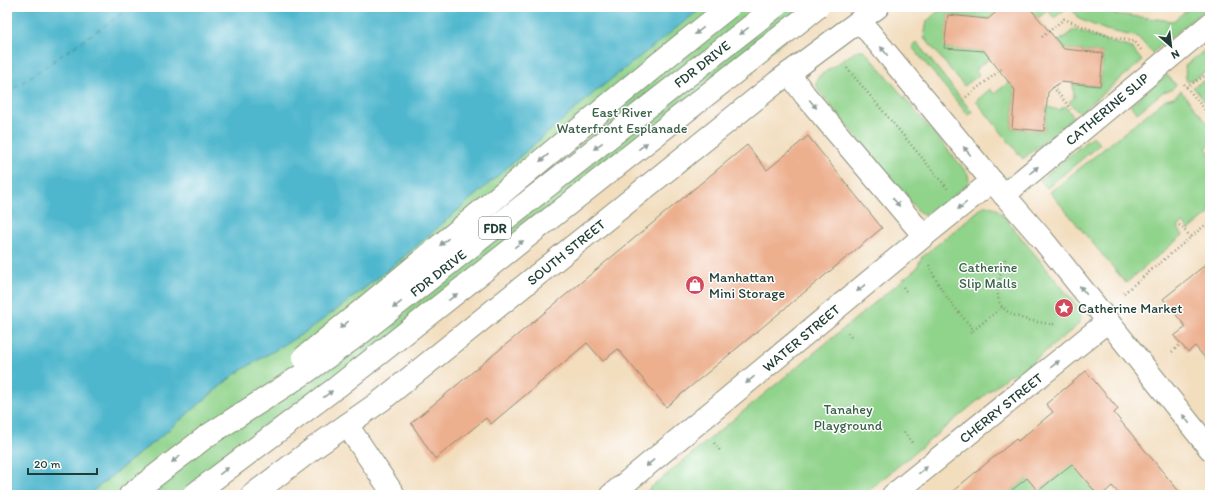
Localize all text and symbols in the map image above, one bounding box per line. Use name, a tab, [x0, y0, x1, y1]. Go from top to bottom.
north arrow	[1151, 26, 1191, 66]
one-way arrow	[693, 27, 704, 35]
one-way arrow	[739, 27, 749, 36]
street label: FDR DRIVE	[671, 37, 734, 92]
one-way arrow	[880, 46, 889, 57]
text: N	[1169, 47, 1182, 62]
street label: CATHERINE SLIP	[1062, 69, 1153, 149]
one-way arrow	[808, 99, 817, 109]
park label: East River Waterfront Esplanade	[557, 104, 688, 137]
one-way arrow	[593, 142, 604, 151]
one-way arrow	[638, 142, 649, 150]
one-way arrow	[963, 146, 972, 157]
one-way arrow	[538, 153, 549, 162]
one-way arrow	[1029, 166, 1039, 174]
one-way arrow	[891, 197, 900, 208]
one-way arrow	[956, 202, 967, 210]
street label: SOUTH STREET	[524, 216, 609, 289]
road number: FDR	[479, 217, 511, 239]
one-way arrow	[439, 237, 450, 246]
one-way arrow	[514, 240, 525, 249]
street label: FDR DRIVE	[407, 246, 470, 301]
park label: Catherine Slip Malls	[959, 259, 1018, 292]
place label: Manhattan Mini Storage	[709, 269, 785, 302]
shop icon: Manhattan Mini Storage	[684, 274, 706, 296]
one-way arrow	[856, 284, 866, 292]
one-way arrow	[1079, 285, 1088, 296]
one-way arrow	[447, 292, 458, 301]
place icon: Catherine Market	[1053, 297, 1075, 319]
place label: Catherine Market	[1078, 300, 1183, 317]
one-way arrow	[392, 301, 403, 309]
street label: WATER STREET	[759, 301, 844, 376]
one-way arrow	[339, 320, 350, 329]
one-way arrow	[1050, 359, 1060, 368]
street label: CHERRY STREET	[956, 369, 1047, 447]
one-way arrow	[745, 375, 755, 384]
one-way arrow	[323, 390, 333, 398]
park label: Tanahey Playground	[814, 401, 883, 434]
one-way arrow	[1181, 413, 1190, 424]
scale bar	[28, 450, 97, 476]
one-way arrow	[170, 455, 181, 464]
text: 20 m	[34, 457, 61, 471]
one-way arrow	[645, 458, 655, 467]
one-way arrow	[918, 466, 929, 475]
one-way arrow	[218, 467, 229, 475]

